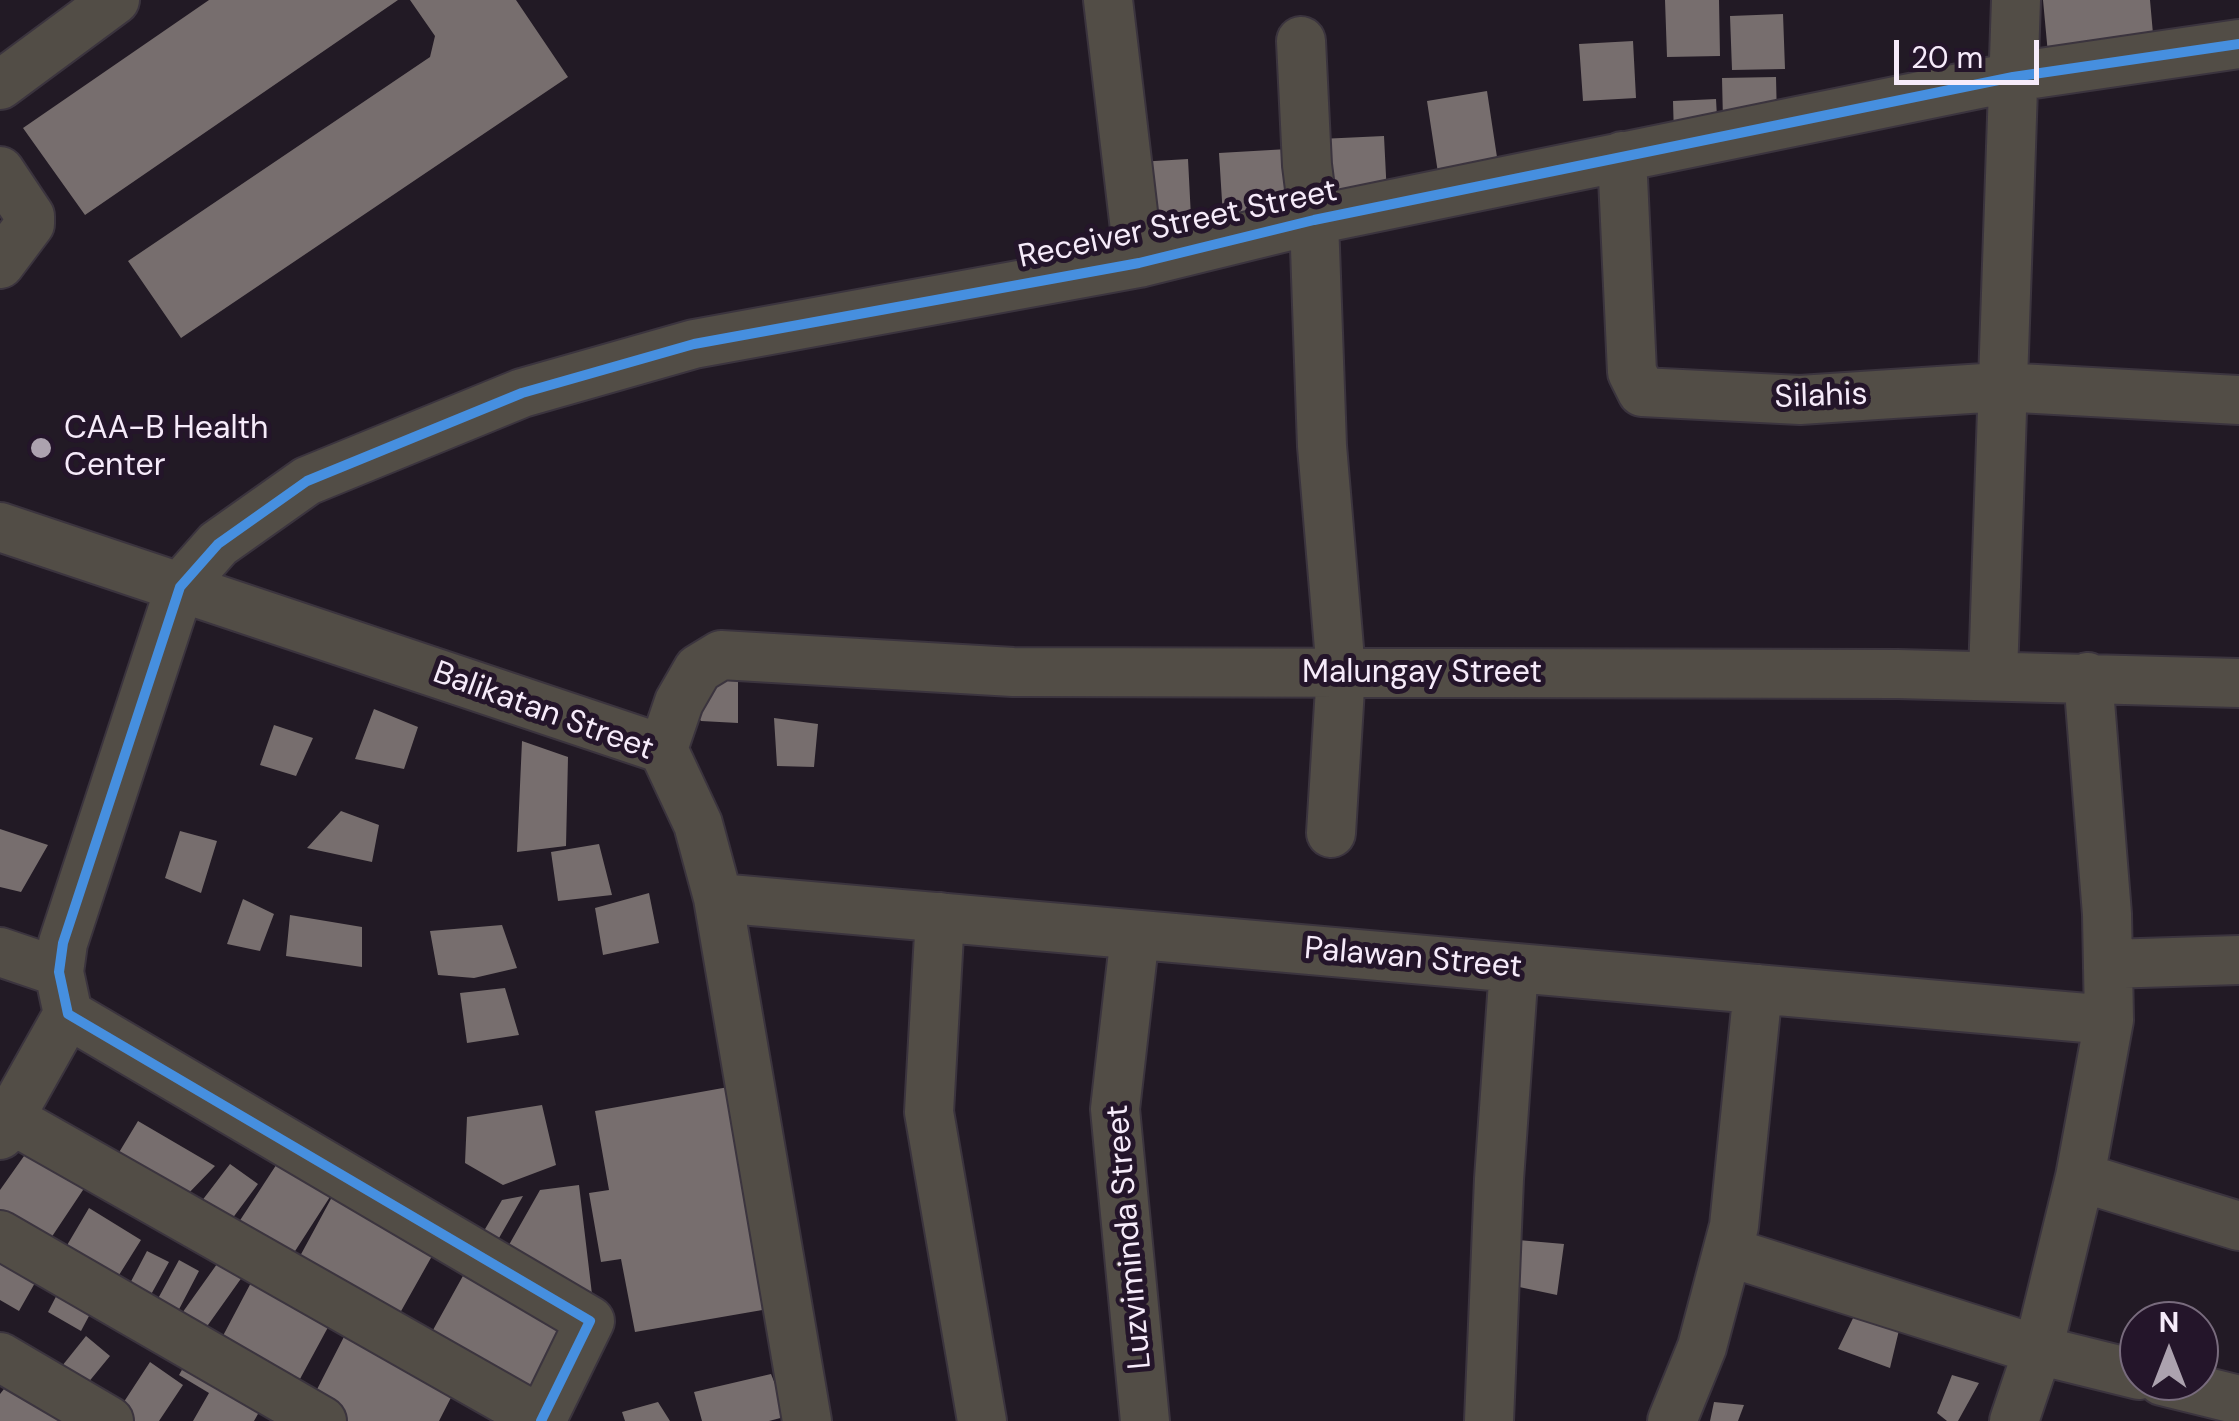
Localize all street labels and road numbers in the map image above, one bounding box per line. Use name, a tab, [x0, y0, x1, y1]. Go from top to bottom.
street label: Receiver Street Street	[1015, 172, 1341, 278]
street label: Silahis	[1774, 376, 1868, 418]
street label: Balikatan Street	[427, 654, 659, 770]
street label: Malungay Street	[1302, 655, 1542, 693]
street label: Palawan Street	[1303, 930, 1523, 988]
street label: Luzviminda Street	[1099, 1103, 1161, 1371]

